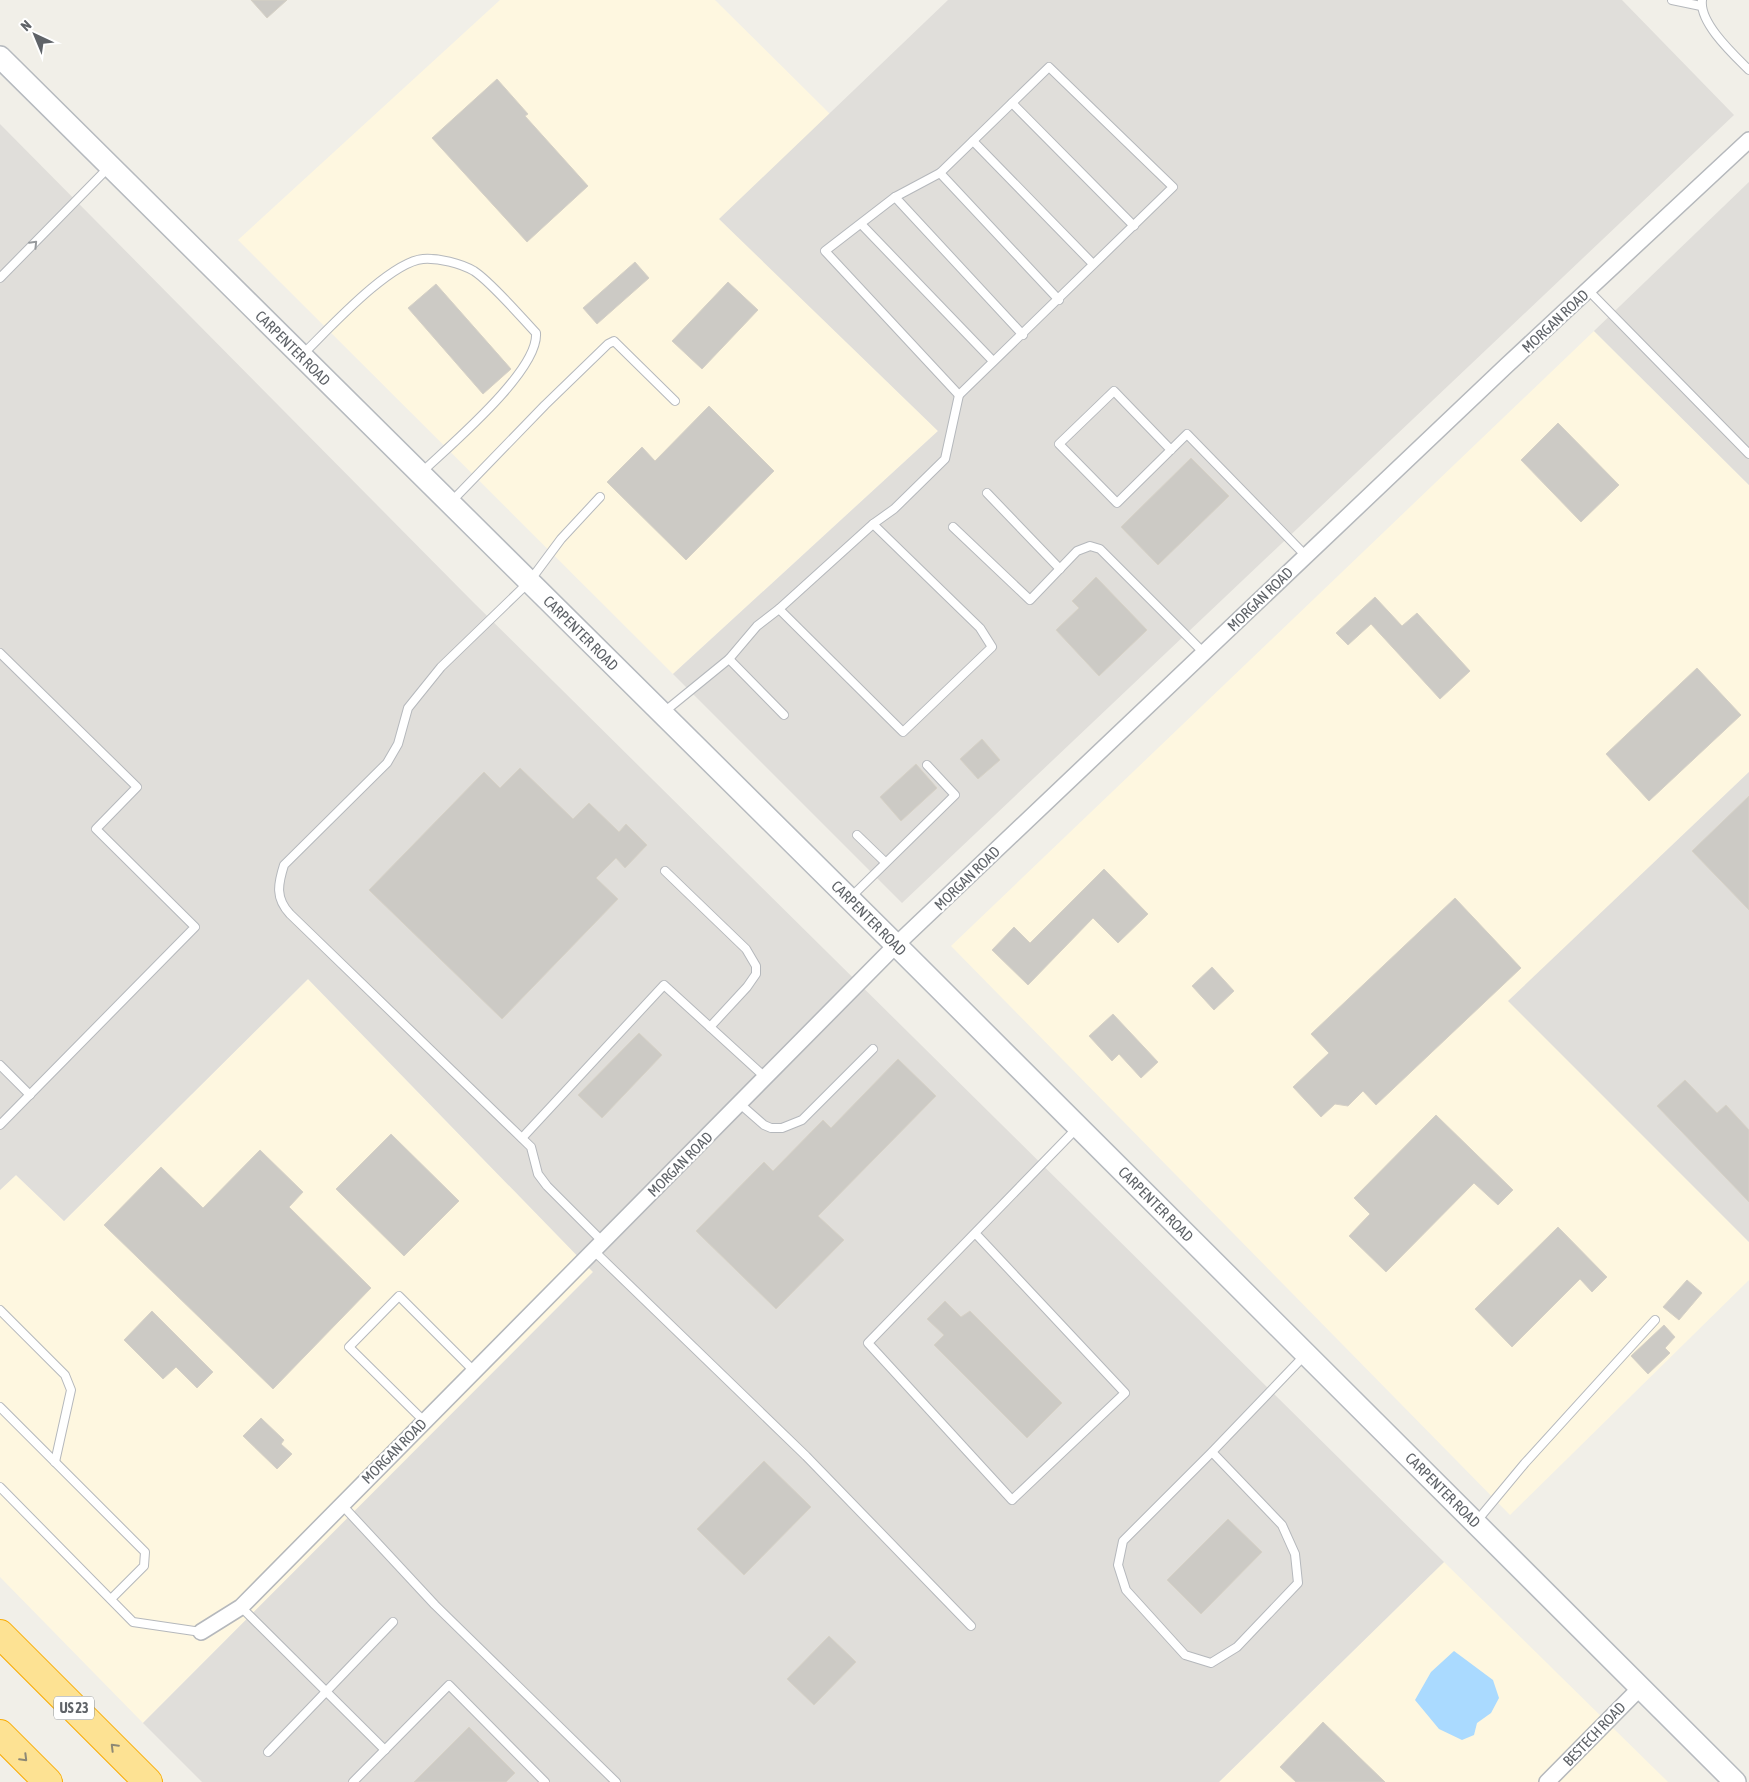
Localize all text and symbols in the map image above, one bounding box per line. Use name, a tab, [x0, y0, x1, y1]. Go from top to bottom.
north arrow	[10, 10, 60, 60]
text: N	[17, 17, 34, 34]
one-way arrow	[28, 240, 37, 249]
street label: MORGAN ROAD	[1518, 286, 1592, 356]
street label: CARPENTER ROAD	[252, 307, 334, 389]
street label: MORGAN ROAD	[1224, 564, 1296, 634]
street label: CARPENTER ROAD	[540, 592, 622, 674]
street label: MORGAN ROAD	[931, 843, 1003, 913]
street label: CARPENTER ROAD	[828, 877, 910, 959]
street label: MORGAN ROAD	[644, 1128, 716, 1200]
street label: CARPENTER ROAD	[1115, 1163, 1197, 1245]
street label: MORGAN ROAD	[358, 1415, 430, 1487]
street label: CARPENTER ROAD	[1402, 1449, 1484, 1531]
road number: US 23	[54, 1696, 94, 1720]
street label: BESTECH ROAD	[1559, 1699, 1629, 1769]
one-way arrow	[111, 1744, 120, 1753]
one-way arrow	[18, 1752, 27, 1761]

